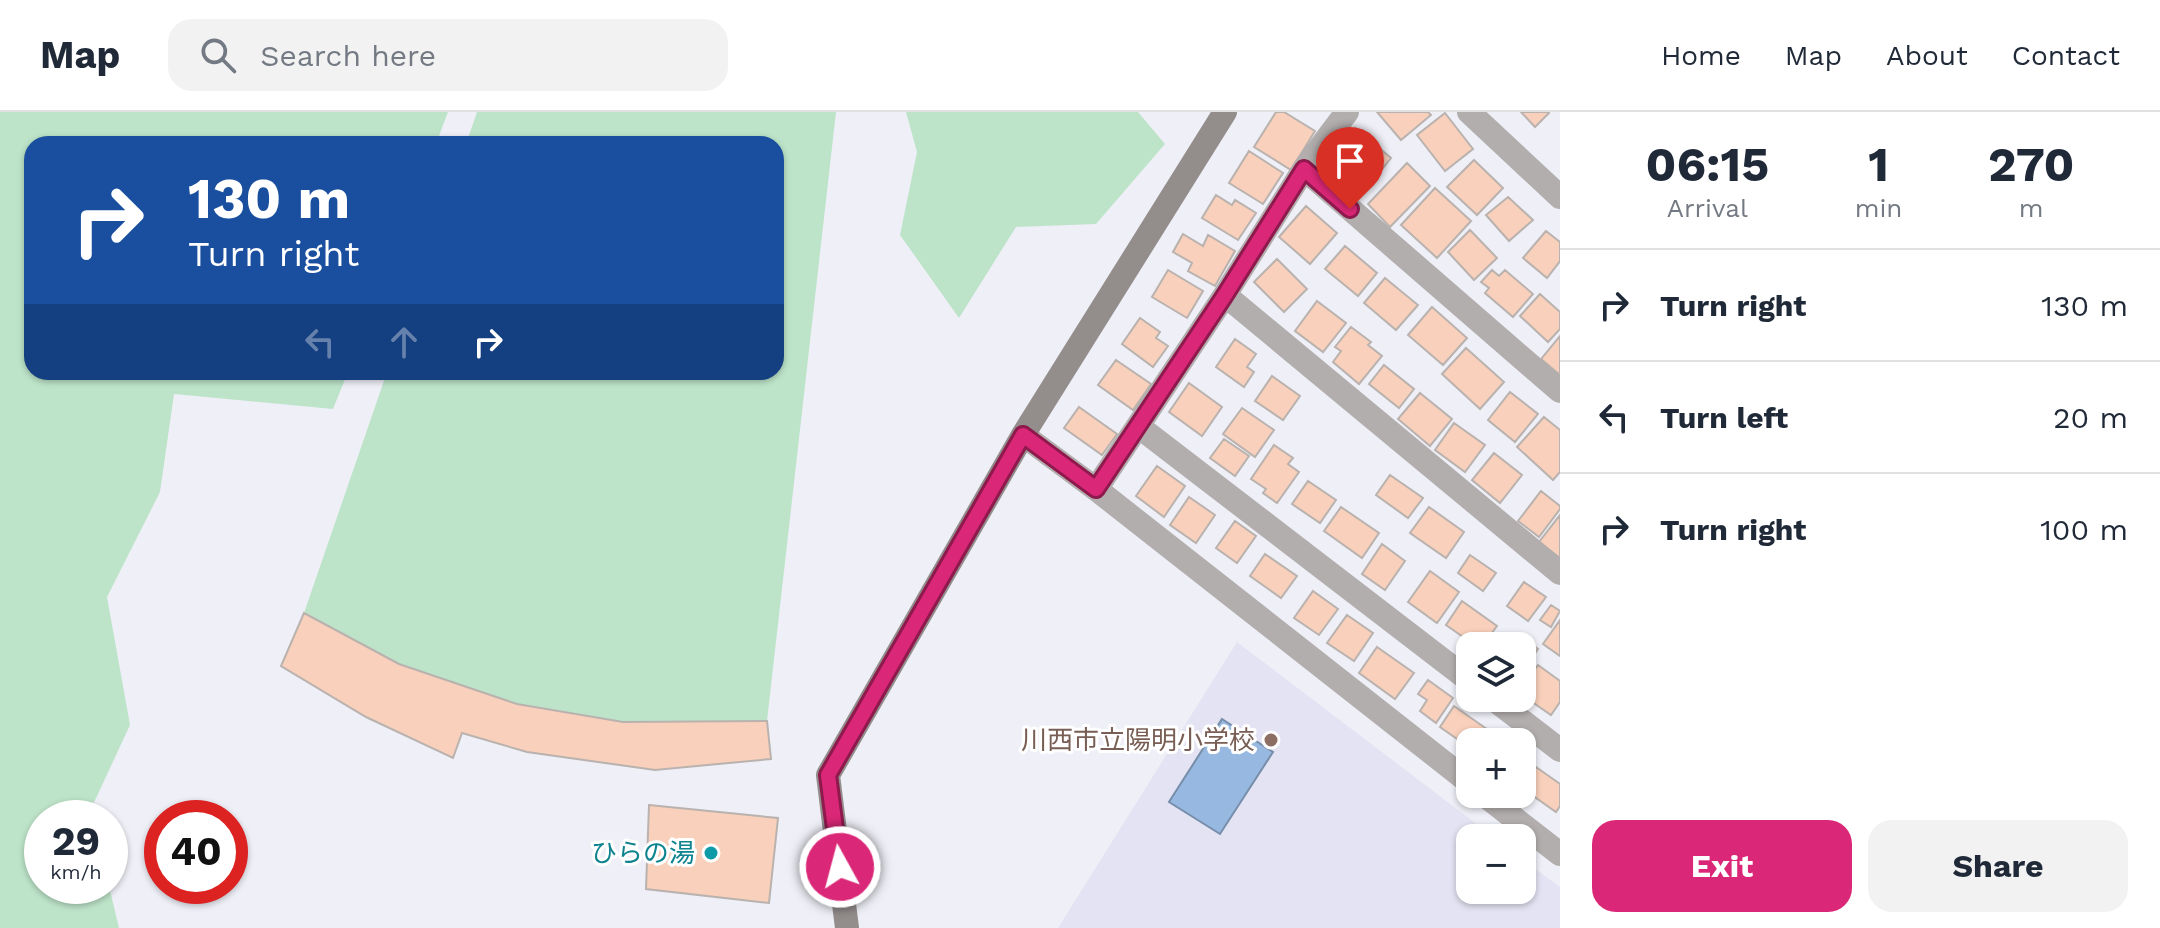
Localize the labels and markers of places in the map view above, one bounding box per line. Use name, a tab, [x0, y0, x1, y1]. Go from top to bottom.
pin	[1316, 127, 1384, 209]
place label: 川西市立陽明小学校	[1021, 725, 1255, 755]
marker: 川西市立陽明小学校	[1262, 731, 1280, 749]
place label: ひらの湯	[591, 838, 695, 868]
marker: ひらの湯	[702, 844, 720, 862]

